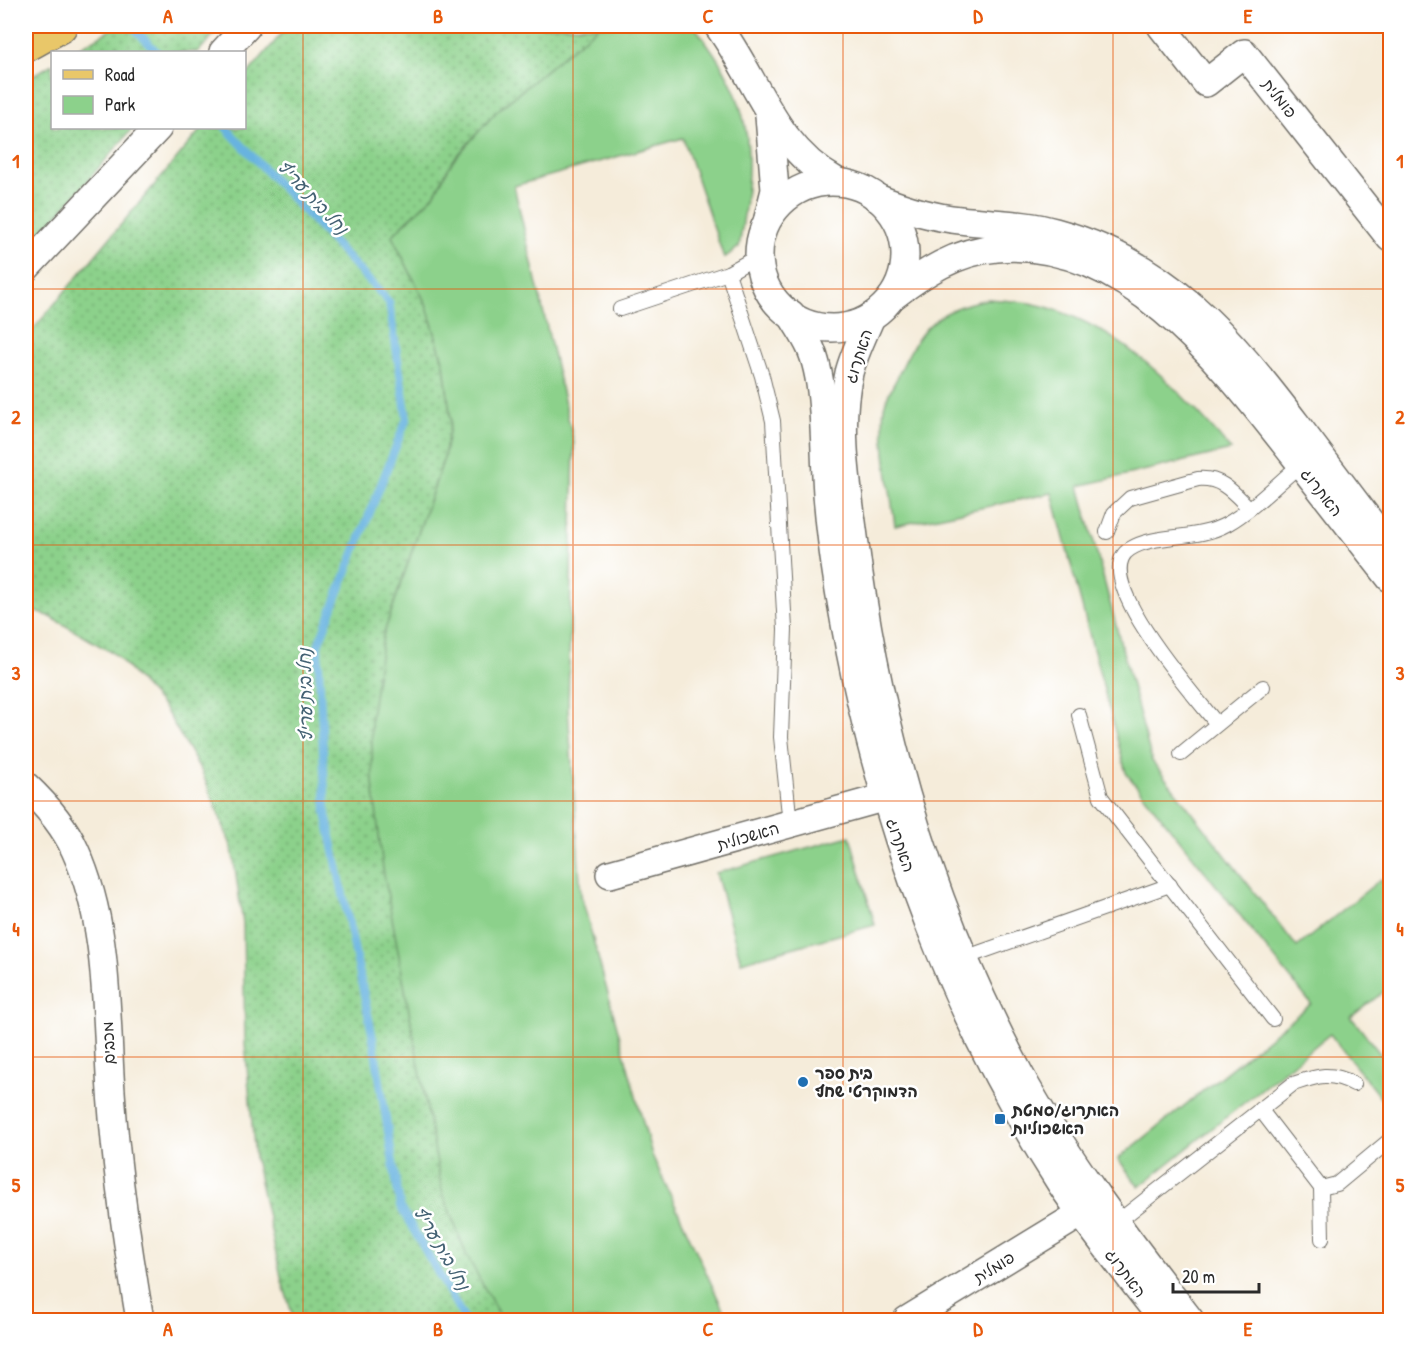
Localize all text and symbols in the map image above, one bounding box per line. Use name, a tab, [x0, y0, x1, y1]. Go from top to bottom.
text: A	[163, 2, 173, 29]
text: B	[433, 2, 443, 29]
text: C	[703, 2, 714, 29]
text: D	[973, 2, 983, 29]
text: E	[1244, 2, 1253, 29]
legend	[51, 51, 246, 129]
text: Road	[105, 62, 135, 87]
street label: פומלית	[1257, 73, 1302, 122]
text: Park	[105, 92, 136, 117]
text: 1	[12, 147, 20, 174]
text: 1	[1396, 147, 1404, 174]
water label: נחל בית עריף	[272, 154, 355, 241]
street label: האתרוג	[839, 326, 877, 386]
text: 2	[11, 403, 21, 430]
text: 2	[1395, 403, 1405, 430]
street label: האתרוג	[1296, 463, 1348, 521]
water label: נחל בית עריף	[292, 646, 318, 742]
text: 3	[12, 659, 21, 686]
text: 3	[1396, 659, 1405, 686]
street label: האתרוג	[882, 815, 920, 875]
street label: האשכולית	[713, 817, 782, 856]
text: 4	[12, 915, 20, 942]
text: 4	[1396, 915, 1404, 942]
street label: מכבים	[96, 1021, 120, 1065]
place label: בית ספר הדמוקרטי שחף	[815, 1062, 918, 1102]
marker: בית ספר הדמוקרטי שחף	[796, 1075, 810, 1089]
place label: האתרוג/סמטת האשכוליות	[1010, 1099, 1119, 1139]
marker: האתרוג/סמטת האשכוליות	[993, 1112, 1007, 1126]
text: 5	[12, 1171, 21, 1198]
text: 5	[1396, 1171, 1405, 1198]
water label: נחל בית עריף	[408, 1201, 477, 1296]
street label: האתרוג	[1100, 1244, 1152, 1302]
street label: פומלית	[968, 1246, 1019, 1289]
scale bar	[1173, 1256, 1258, 1294]
text: 20 m	[1182, 1264, 1215, 1289]
text: A	[163, 1315, 173, 1342]
text: B	[433, 1315, 443, 1342]
text: C	[703, 1315, 714, 1342]
text: D	[973, 1315, 983, 1342]
text: E	[1244, 1315, 1253, 1342]

